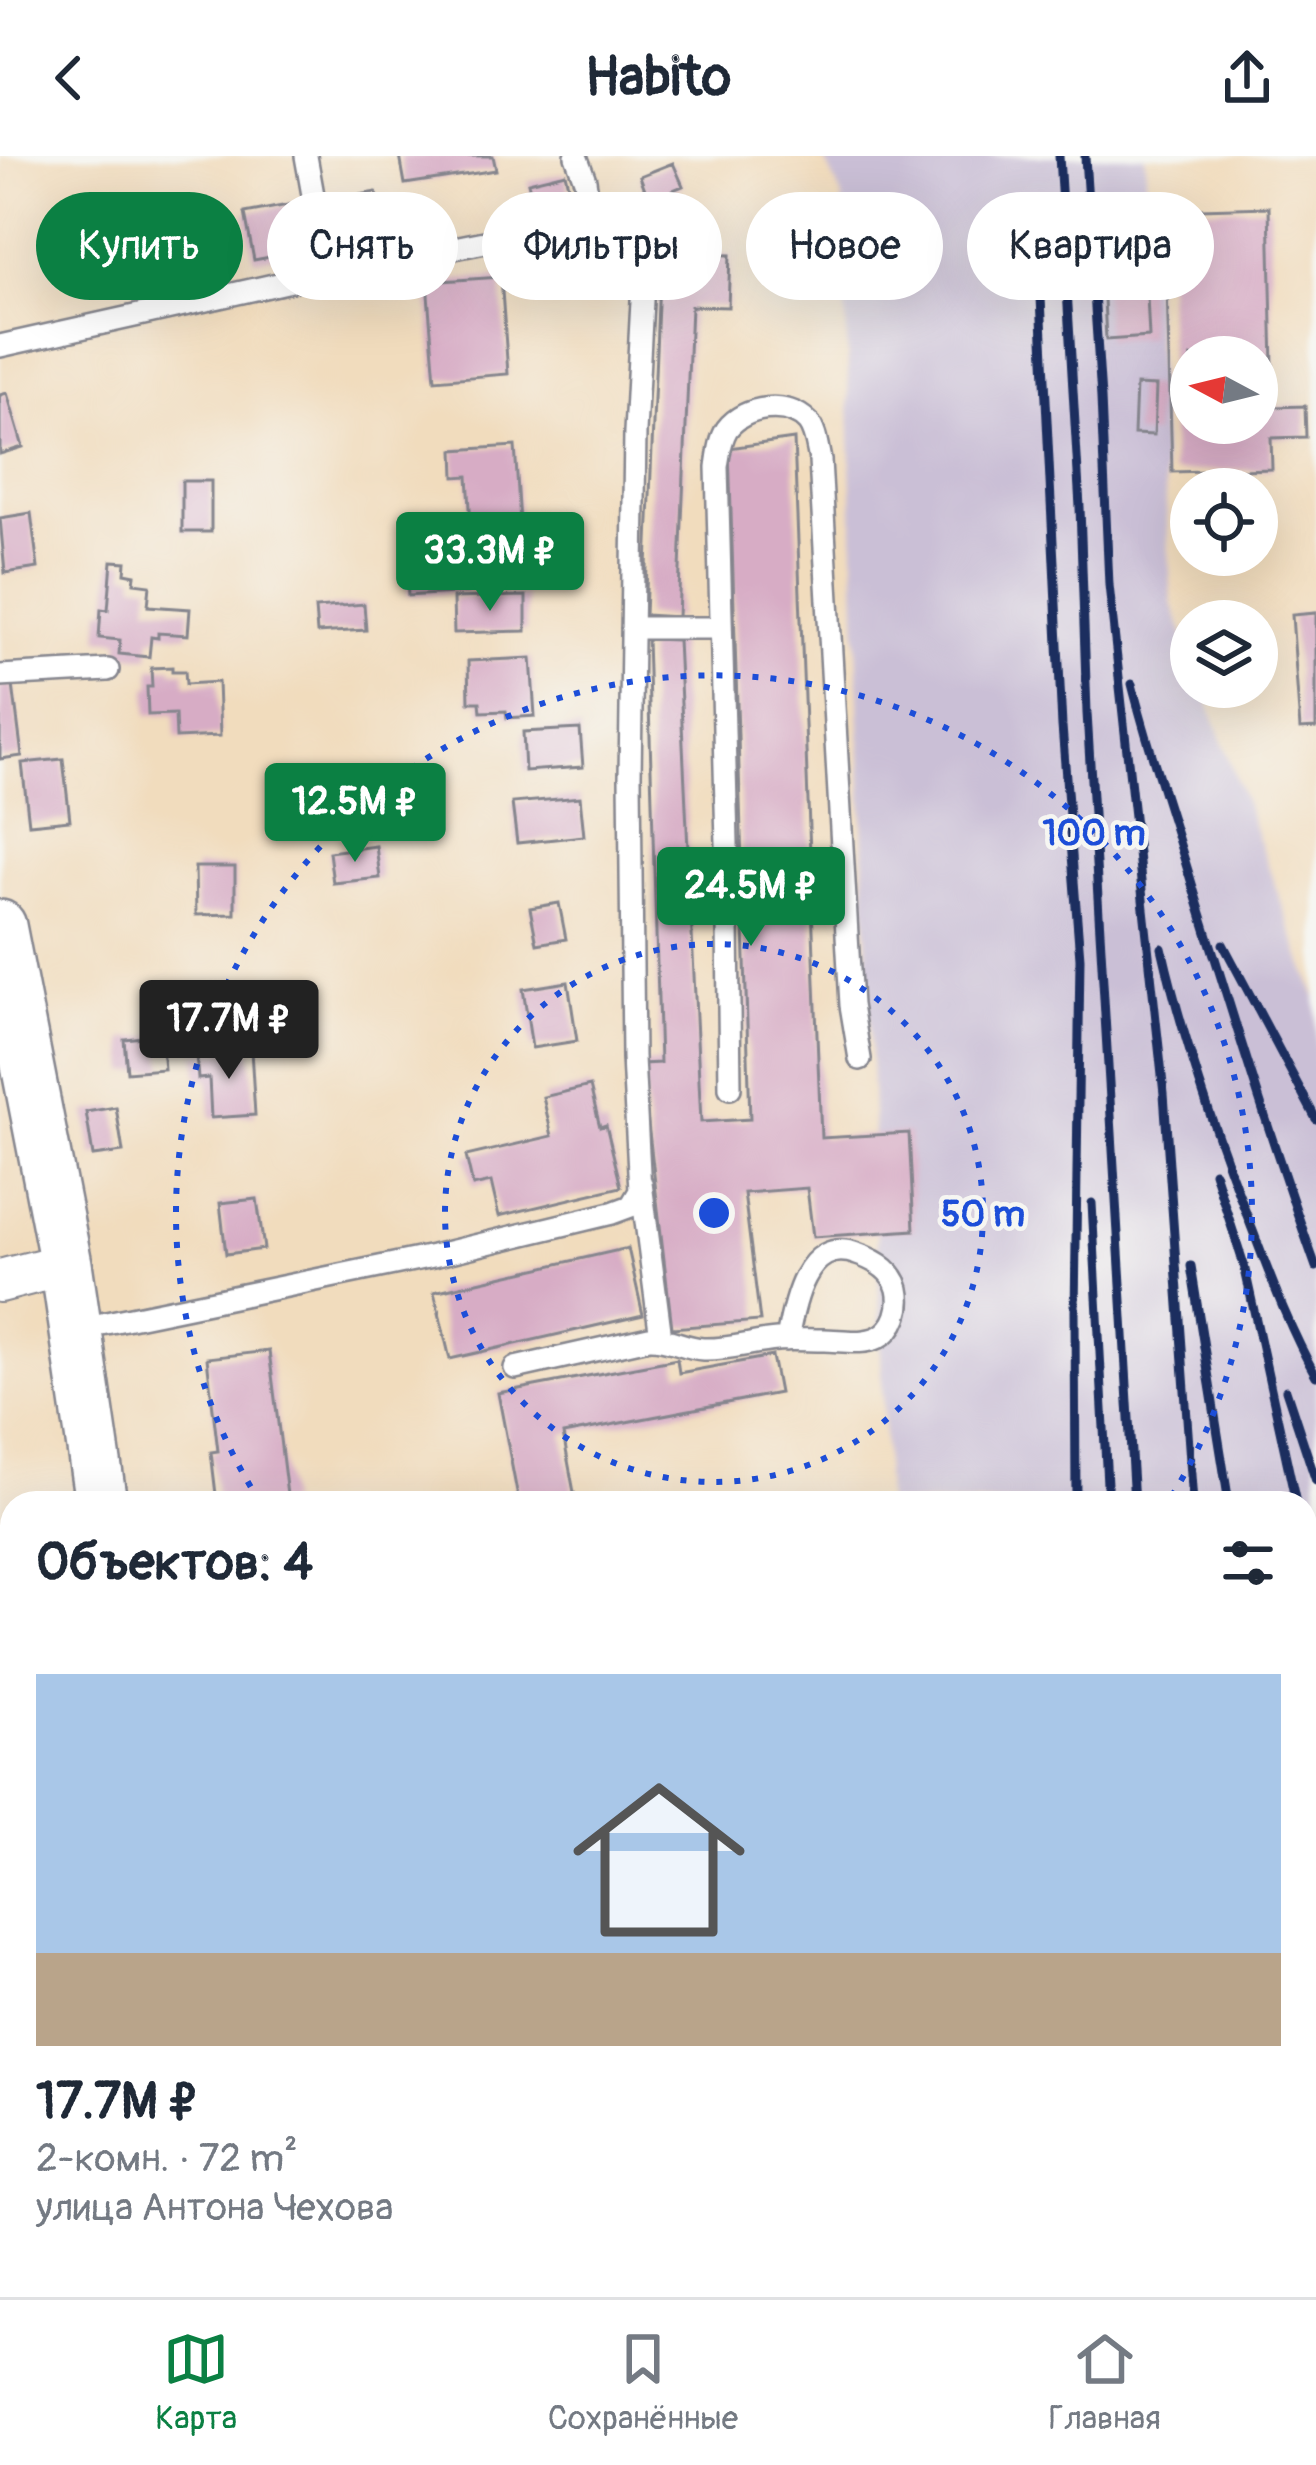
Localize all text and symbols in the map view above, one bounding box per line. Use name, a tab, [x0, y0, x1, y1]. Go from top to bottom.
text: Habito	[585, 44, 731, 112]
icon: back	[36, 45, 102, 111]
icon: share	[1214, 45, 1280, 111]
chip: Купить	[36, 192, 243, 300]
chip: Снять	[267, 192, 458, 300]
chip: Фильтры	[482, 192, 722, 300]
chip: Новое	[746, 192, 943, 300]
chip: Квартира	[967, 192, 1214, 300]
north arrow	[1170, 336, 1278, 444]
map controls	[1170, 336, 1278, 708]
button: locate	[1170, 468, 1278, 576]
pin: 33.3M ₽	[379, 512, 601, 614]
text: 33.3M ₽	[423, 526, 557, 575]
button: layers	[1170, 600, 1278, 708]
pin: 12.5M ₽	[244, 763, 466, 865]
text: 12.5M ₽	[292, 777, 418, 826]
text: 100 m	[1042, 811, 1146, 856]
pin: 24.5M ₽	[640, 847, 862, 949]
text: 24.5M ₽	[684, 861, 818, 910]
pin: 17.7M ₽	[118, 980, 340, 1082]
text: 17.7M ₽	[167, 994, 292, 1043]
centre of rings	[693, 1192, 735, 1234]
text: 50 m	[941, 1192, 1025, 1237]
icon: filters	[1215, 1530, 1281, 1596]
text: Объектов: 4	[36, 1531, 313, 1595]
icon: home	[551, 1752, 767, 1968]
text: 17.7M ₽	[36, 2070, 199, 2134]
text: 2-комн. · 72 m²	[36, 2134, 298, 2183]
text: улица Антона Чехова	[36, 2183, 393, 2232]
tab: Карта	[155, 2326, 237, 2439]
tab: Сохранённые	[548, 2326, 738, 2439]
tab: Главная	[1049, 2326, 1161, 2439]

